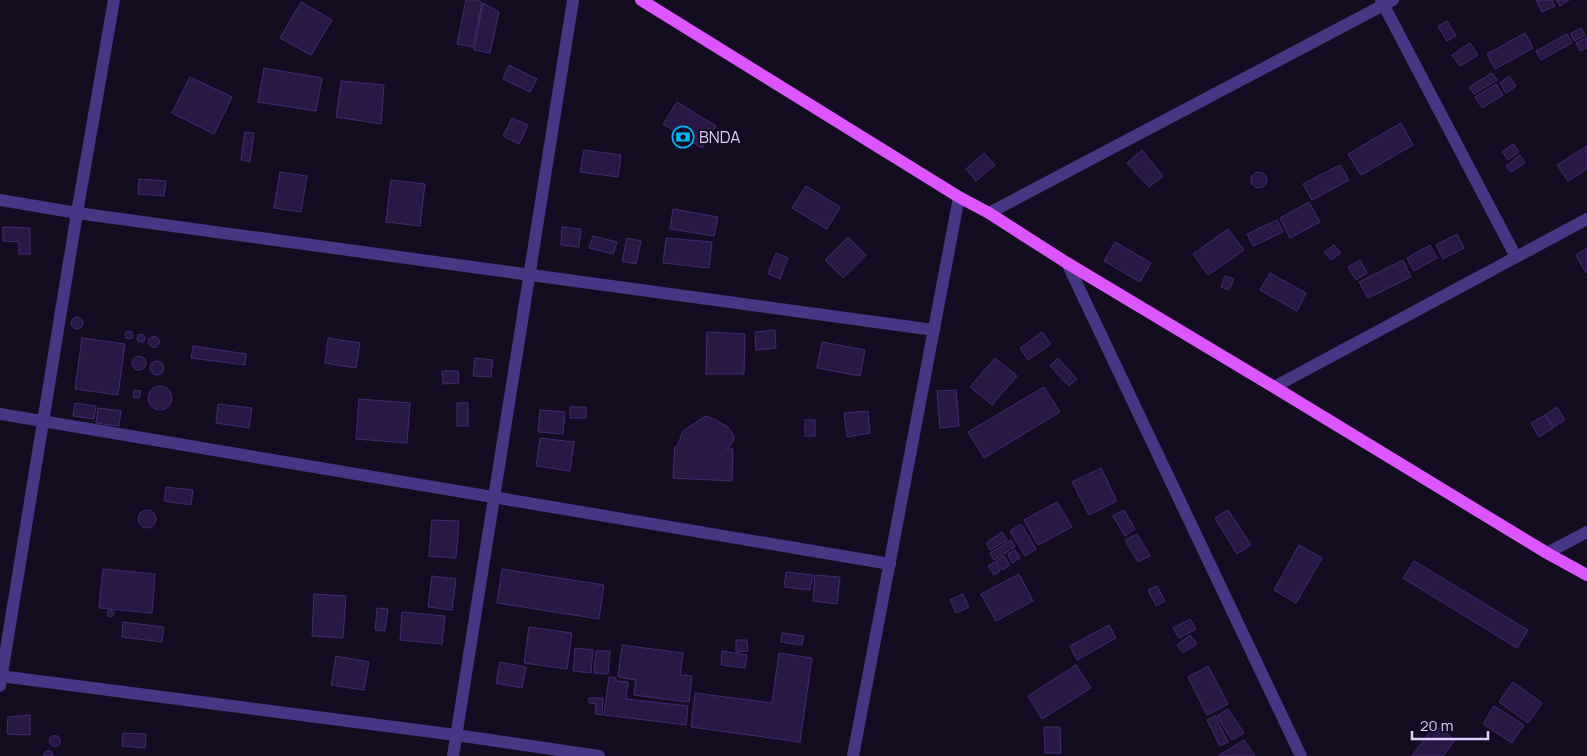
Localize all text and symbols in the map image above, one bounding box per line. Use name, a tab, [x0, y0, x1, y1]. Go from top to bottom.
bank icon: BNDA	[671, 125, 695, 149]
place label: BNDA	[699, 126, 740, 148]
scale bar	[1412, 708, 1488, 740]
text: 20 m	[1420, 715, 1453, 736]

